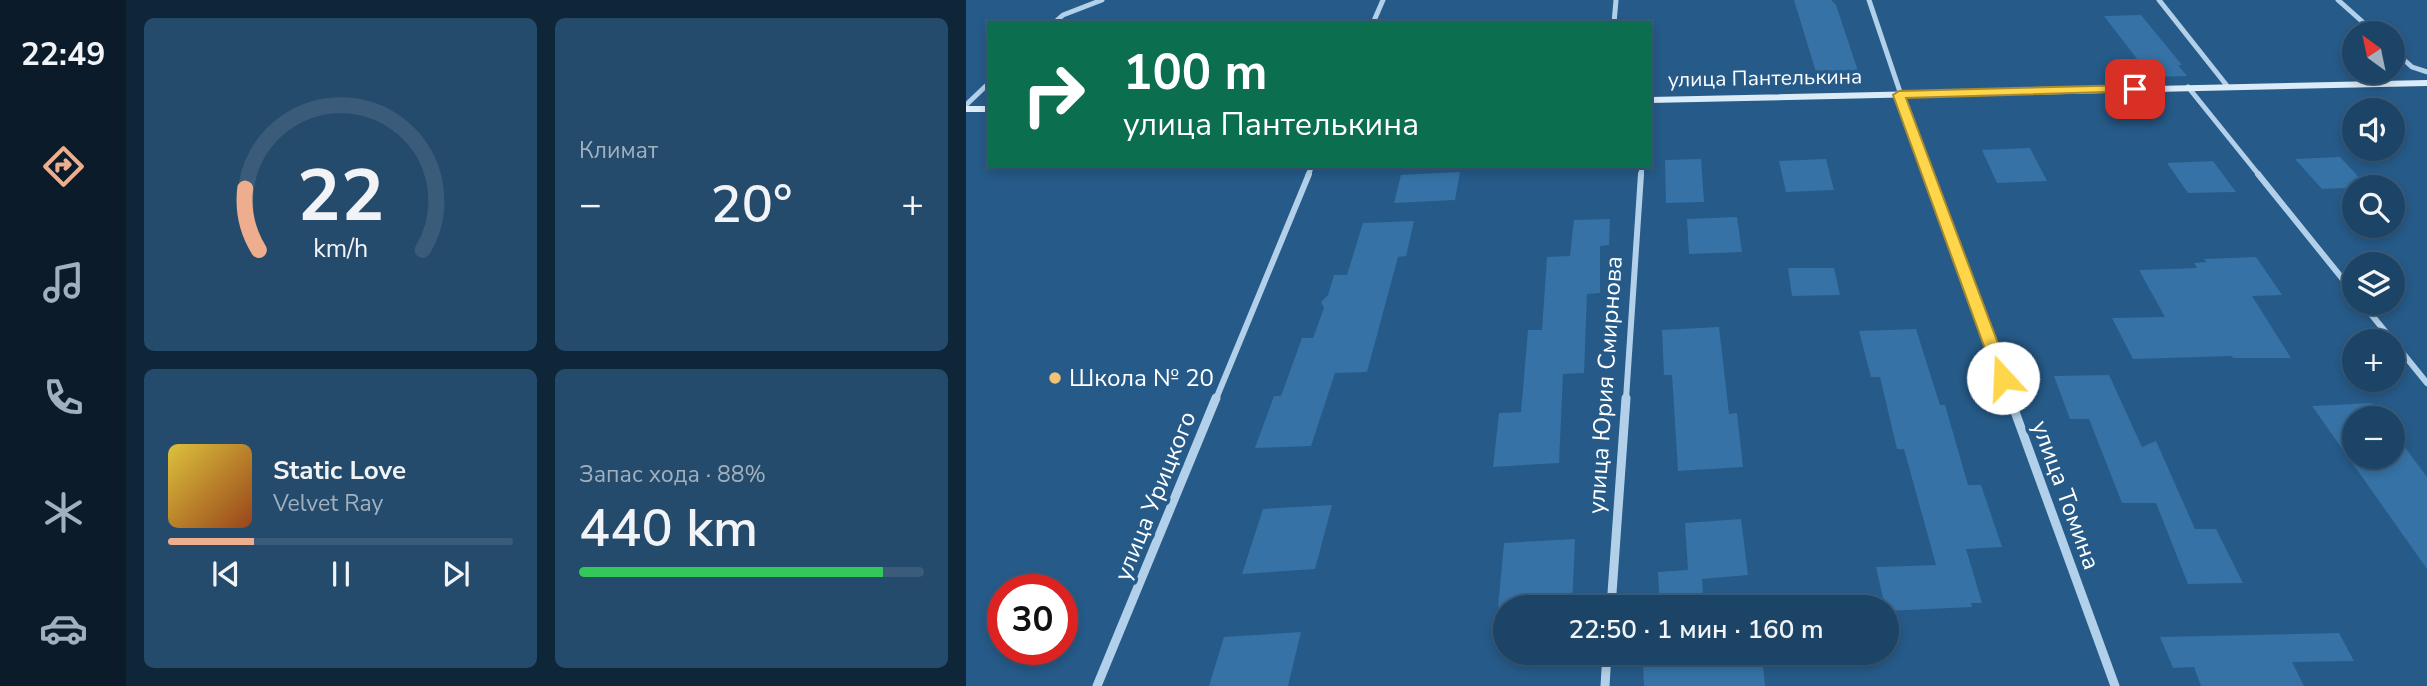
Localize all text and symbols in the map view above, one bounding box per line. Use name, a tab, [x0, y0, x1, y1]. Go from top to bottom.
north arrow	[2342, 21, 2404, 84]
map controls	[2342, 21, 2405, 469]
text: 22:49	[21, 33, 105, 76]
text: 100 m	[1123, 39, 1267, 106]
icon: right	[1008, 49, 1099, 140]
pin	[2105, 59, 2165, 119]
street label: улица Пантелькина	[1668, 62, 1862, 94]
icon: arrive	[2116, 70, 2154, 108]
button: sound	[2342, 98, 2405, 161]
text: улица Пантелькина	[1123, 103, 1419, 146]
text: Климат	[579, 135, 658, 166]
icon: directions	[39, 142, 88, 191]
text: 22	[297, 147, 384, 247]
text: 20°	[711, 169, 792, 240]
button: search	[2342, 175, 2405, 238]
text: −	[579, 179, 602, 230]
text: +	[901, 179, 924, 230]
text: km/h	[313, 232, 368, 266]
button: layers	[2342, 252, 2405, 315]
street label: улица Юрия Смирнова	[1580, 255, 1630, 515]
icon: music	[39, 258, 88, 307]
button: +	[2342, 329, 2405, 392]
position arrow	[1966, 341, 2040, 415]
place label: Школа № 20	[1069, 362, 1214, 394]
marker: Школа № 20	[1047, 370, 1063, 386]
icon: phone	[39, 373, 88, 422]
street label: улица Урицкого	[1106, 406, 1204, 586]
button: −	[2342, 406, 2405, 469]
street label: улица Томина	[2024, 416, 2108, 574]
text: Static Love	[273, 453, 406, 488]
text: Запас хода · 88%	[579, 459, 766, 490]
icon: climate	[39, 488, 88, 537]
text: Velvet Ray	[273, 488, 383, 519]
text: 440 km	[579, 493, 758, 564]
icon: previous	[207, 555, 245, 593]
icon: pause	[322, 555, 360, 593]
icon: next	[437, 555, 475, 593]
speed limit sign: 30	[987, 574, 1078, 665]
icon: car	[39, 604, 88, 653]
text: 22:50 · 1 мин · 160 m	[1568, 612, 1824, 647]

